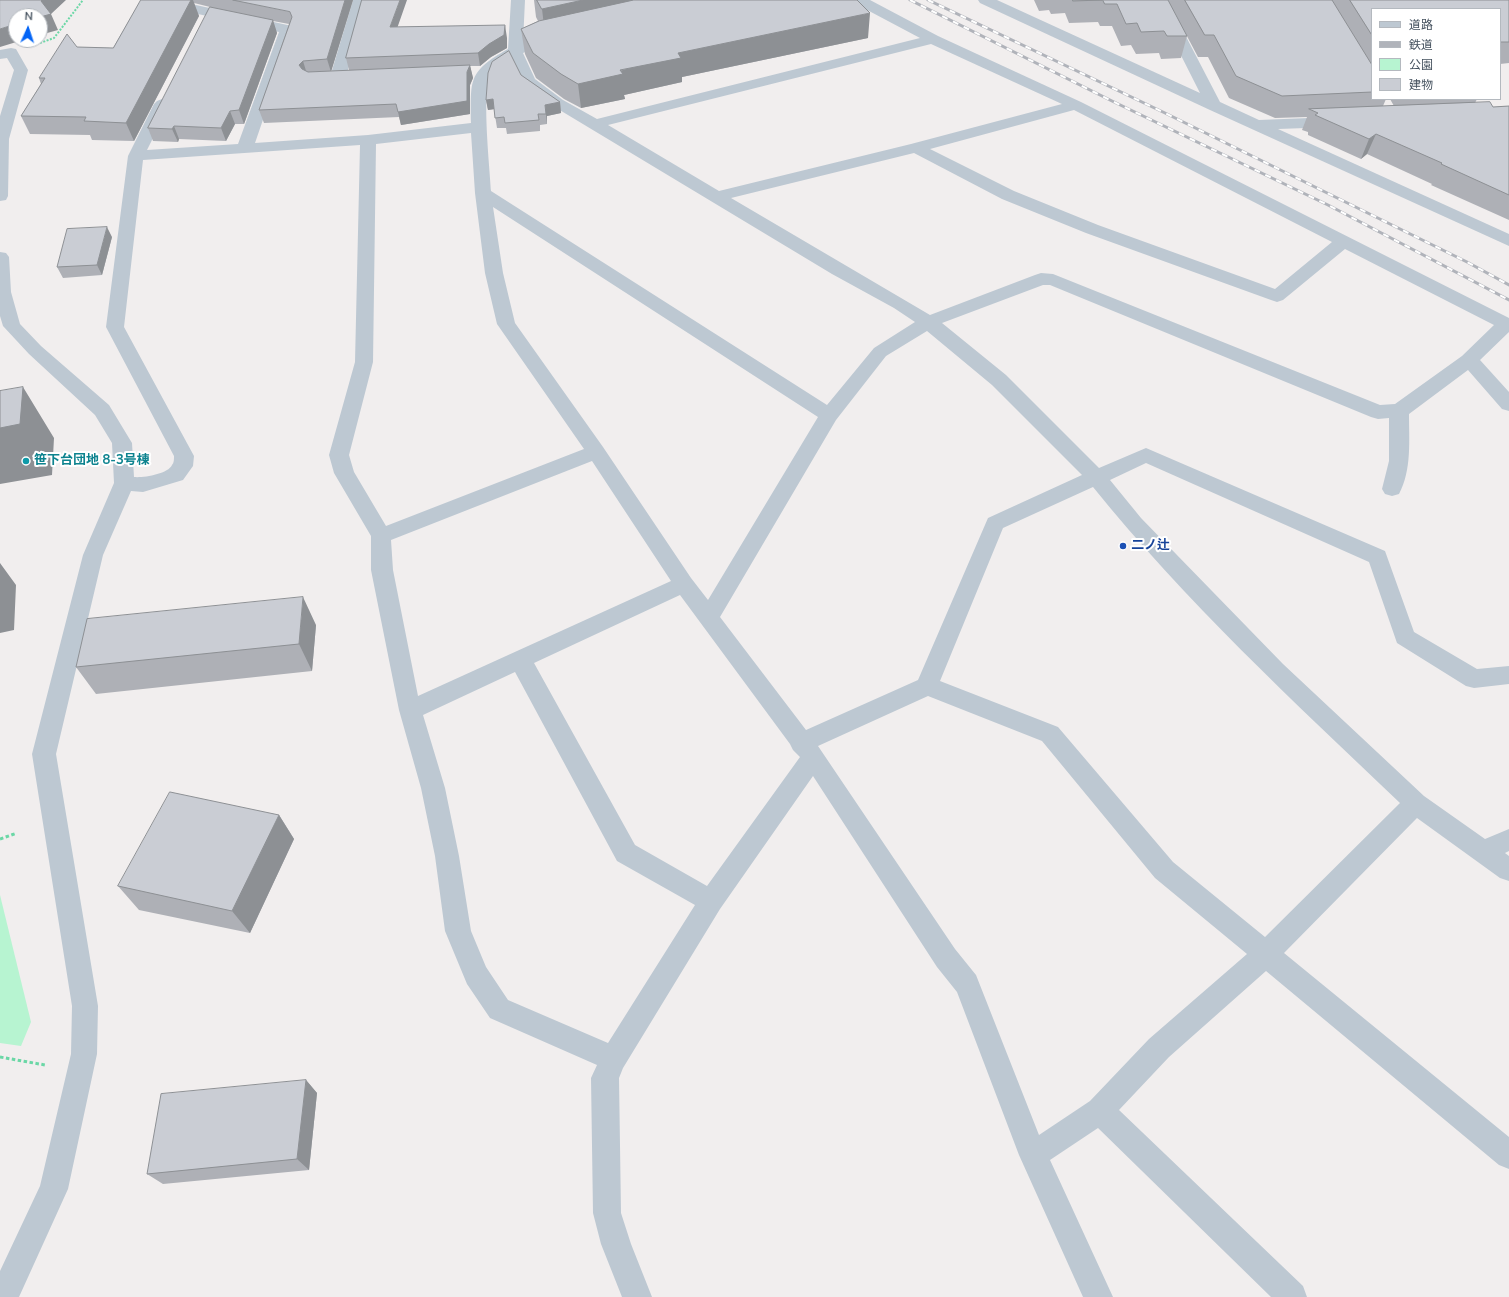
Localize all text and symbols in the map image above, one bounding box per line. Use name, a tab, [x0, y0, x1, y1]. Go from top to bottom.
north arrow	[8, 8, 48, 48]
legend	[1371, 8, 1501, 100]
text: N	[24, 9, 33, 24]
text: 道路	[1409, 17, 1433, 33]
text: 鉄道	[1409, 37, 1433, 53]
text: 公園	[1409, 57, 1433, 73]
text: 建物	[1409, 77, 1433, 93]
place label: 笹下台団地 8-3号棟	[34, 453, 150, 469]
marker: 笹下台団地 8-3号棟	[21, 456, 31, 466]
place label: 二ノ辻	[1131, 538, 1170, 554]
marker: 二ノ辻	[1118, 541, 1128, 551]

